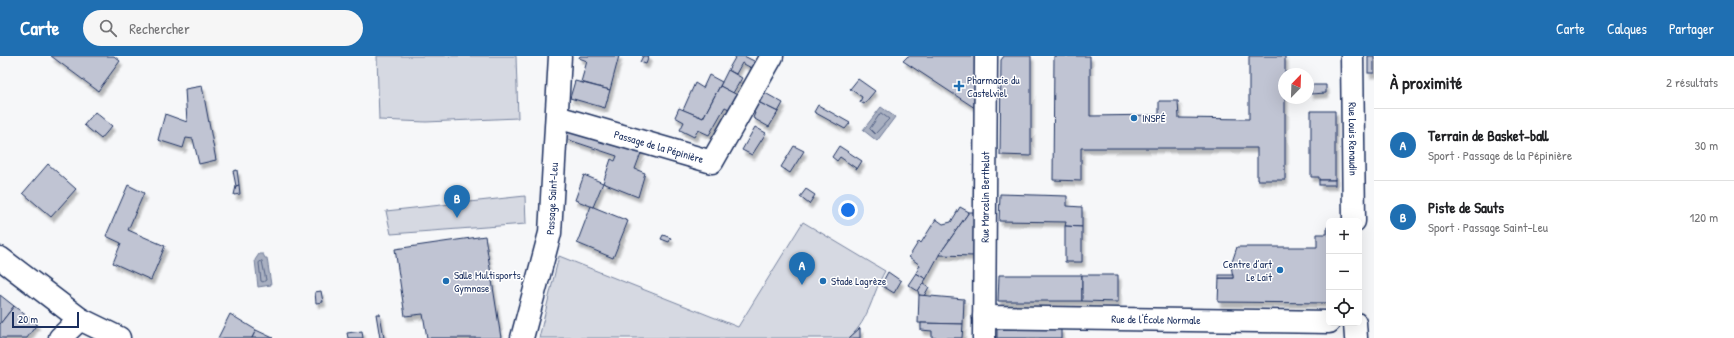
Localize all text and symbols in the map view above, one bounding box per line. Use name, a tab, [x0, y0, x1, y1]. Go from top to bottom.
search box	[83, 10, 363, 46]
text: Carte	[20, 15, 59, 41]
icon: search	[97, 17, 119, 39]
text: Rechercher	[129, 18, 190, 39]
text: Carte	[1556, 19, 1585, 38]
text: Calques	[1607, 19, 1647, 38]
text: Partager	[1669, 19, 1714, 38]
north arrow	[1278, 68, 1314, 104]
text: À proximité	[1390, 71, 1462, 94]
place label: Pharmacie du Castelviel	[967, 73, 1020, 100]
text: 2 résultats	[1666, 73, 1718, 91]
marker: Pharmacie du Castelviel	[954, 81, 964, 91]
street label: Rue Louis Renaudin	[1346, 102, 1360, 176]
place label: INSPÉ	[1142, 111, 1166, 125]
marker: INSPÉ	[1129, 113, 1139, 123]
text: Terrain de Basket-ball	[1428, 125, 1548, 146]
street label: Passage de la Pépinière	[612, 127, 706, 166]
text: A	[1400, 136, 1406, 154]
text: 30 m	[1695, 136, 1718, 154]
text: Sport · Passage de la Pépinière	[1428, 146, 1572, 164]
street label: Rue Marcelin Berthelot	[978, 151, 992, 243]
street label: Passage Saint-Leu	[543, 162, 561, 235]
pin: B	[444, 185, 470, 218]
text: Piste de Sauts	[1428, 197, 1504, 218]
your location	[838, 200, 858, 220]
text: B	[1400, 208, 1406, 226]
text: 120 m	[1690, 208, 1718, 226]
map controls	[1326, 218, 1362, 326]
button: +	[1326, 218, 1362, 254]
text: Sport · Passage Saint-Leu	[1428, 218, 1548, 236]
pin: A	[789, 252, 815, 285]
button: −	[1326, 254, 1362, 290]
place label: Centre d’art Le Lait	[1223, 257, 1272, 284]
marker: Centre d’art Le Lait	[1275, 265, 1285, 275]
place label: Salle Multisports, Gymnase	[454, 268, 523, 295]
place label: Stade Lagrèze	[831, 274, 887, 288]
marker: Salle Multisports, Gymnase	[441, 276, 451, 286]
marker: Stade Lagrèze	[818, 276, 828, 286]
button: locate	[1326, 290, 1362, 326]
scale bar	[12, 310, 79, 329]
text: 20 m	[18, 312, 38, 326]
street label: Rue de l'École Normale	[1111, 312, 1201, 327]

